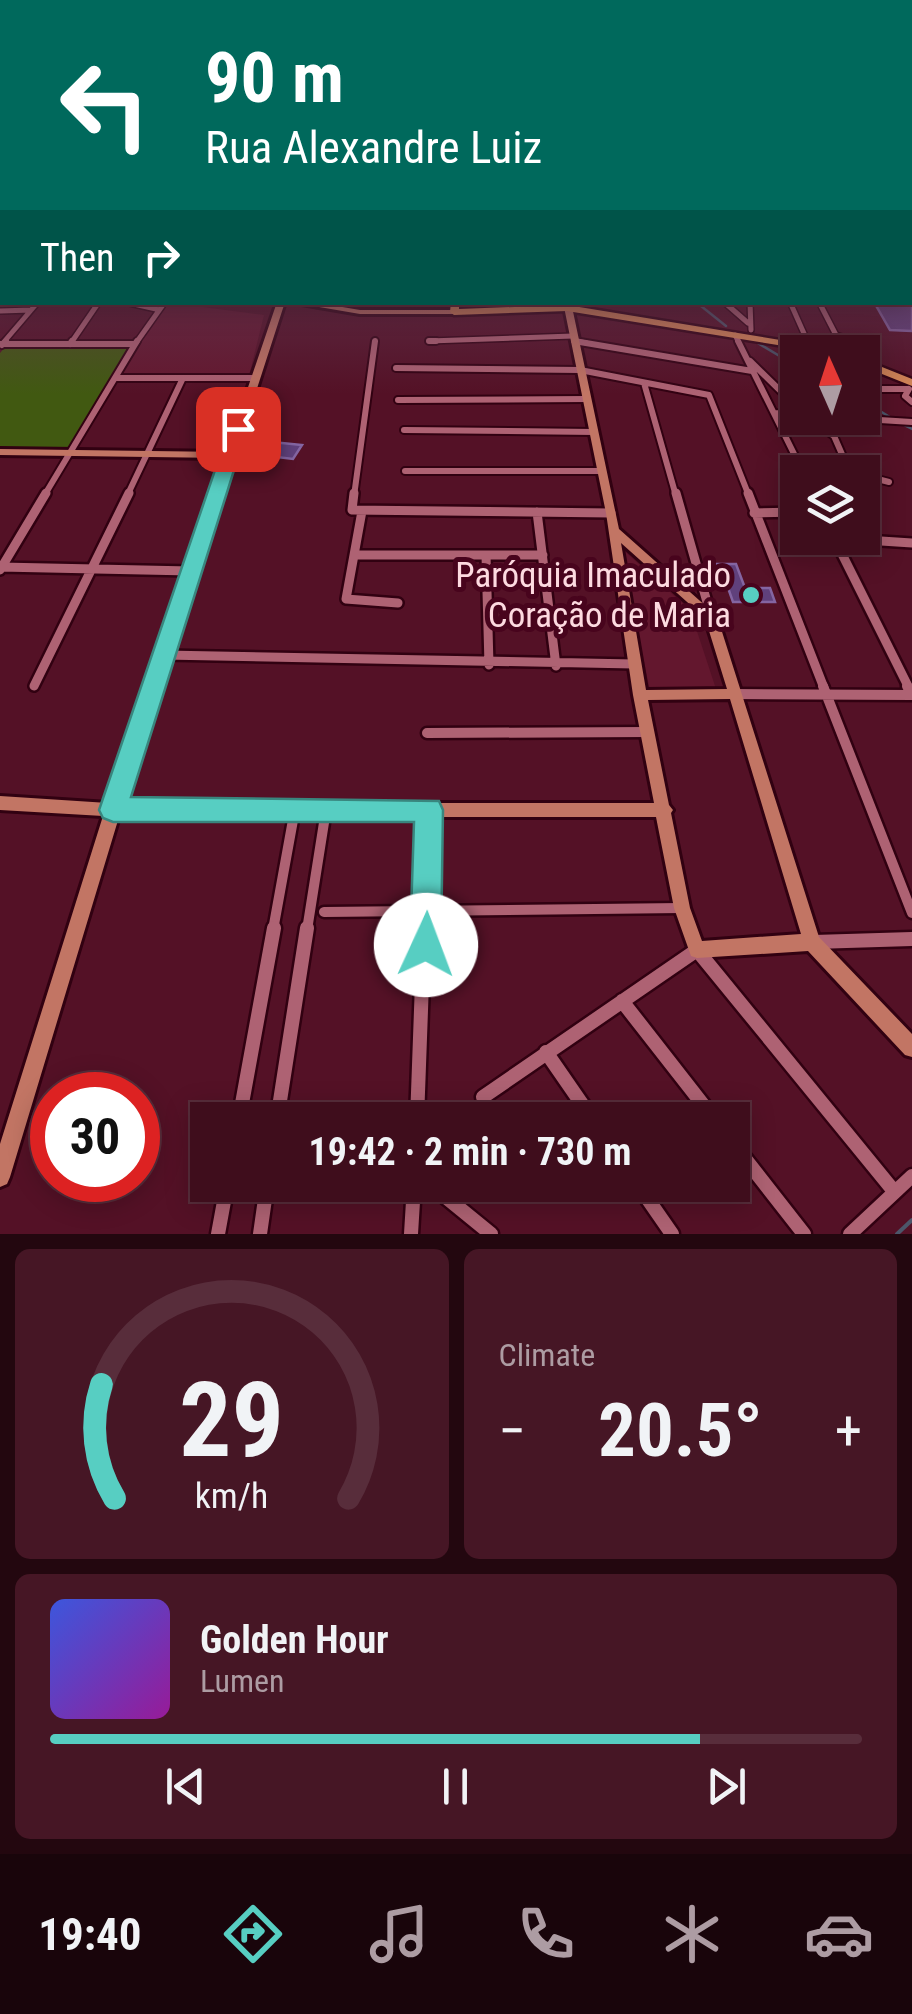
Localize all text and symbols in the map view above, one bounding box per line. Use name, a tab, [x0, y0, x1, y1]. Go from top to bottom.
text: 90 m	[205, 37, 344, 119]
icon: left	[40, 40, 170, 170]
text: Rua Alexandre Luiz	[205, 121, 542, 174]
icon: right	[134, 230, 189, 285]
text: Then	[40, 236, 114, 280]
north arrow	[780, 335, 880, 435]
map controls	[780, 335, 880, 555]
pin	[196, 387, 281, 472]
icon: arrive	[211, 402, 266, 457]
button: layers	[780, 455, 880, 555]
place label: Paróquia Imaculado Coração de Maria	[455, 555, 731, 636]
marker: Paróquia Imaculado Coração de Maria	[740, 584, 762, 606]
position arrow	[374, 893, 478, 997]
speed limit sign: 30	[30, 1072, 160, 1202]
text: 19:42 · 2 min · 730 m	[309, 1130, 631, 1174]
text: Climate	[499, 1336, 595, 1374]
text: 29	[179, 1360, 284, 1481]
text: 20.5°	[598, 1386, 763, 1474]
text: −	[499, 1399, 526, 1463]
text: +	[835, 1399, 862, 1463]
text: km/h	[195, 1475, 269, 1517]
text: Golden Hour	[200, 1618, 389, 1662]
text: Lumen	[200, 1662, 285, 1700]
icon: previous	[158, 1759, 213, 1814]
icon: pause	[428, 1759, 483, 1814]
icon: next	[699, 1759, 754, 1814]
icon: directions	[218, 1899, 288, 1969]
icon: music	[364, 1899, 434, 1969]
icon: phone	[511, 1899, 581, 1969]
icon: climate	[657, 1899, 727, 1969]
icon: car	[804, 1899, 874, 1969]
text: 19:40	[38, 1908, 142, 1961]

